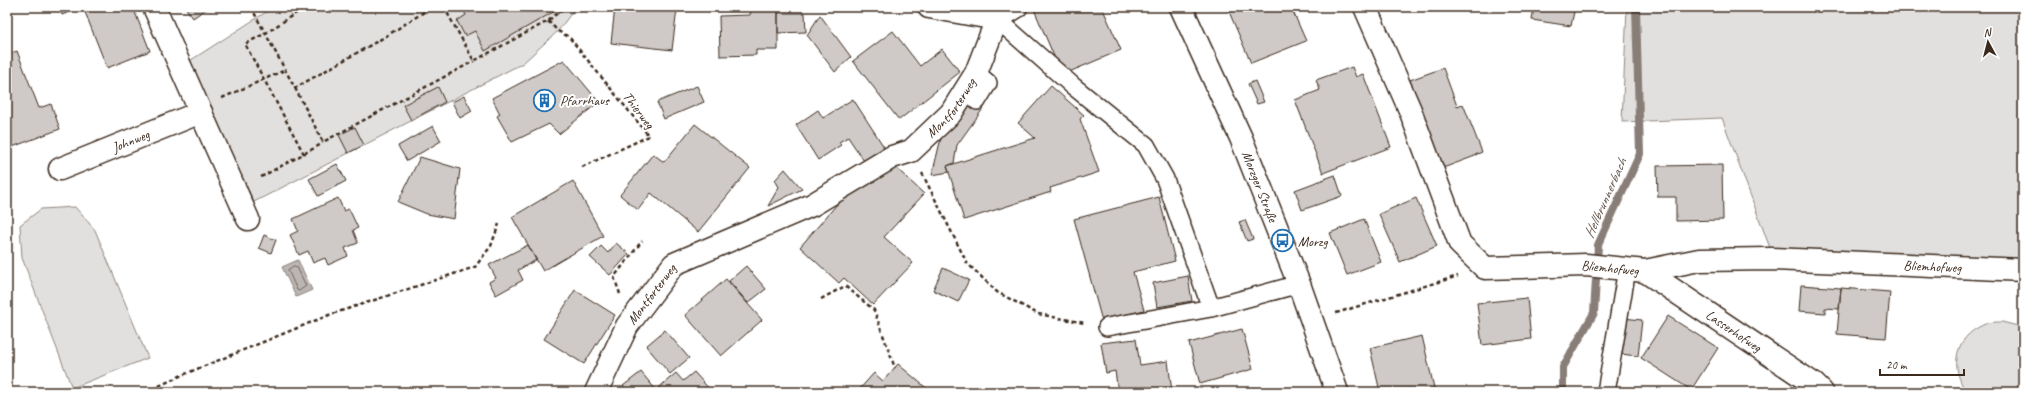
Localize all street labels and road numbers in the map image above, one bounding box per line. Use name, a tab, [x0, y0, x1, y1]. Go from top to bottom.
street label: Montforterweg	[922, 75, 980, 141]
street label: Thierweg	[619, 88, 659, 133]
street label: Johnweg	[109, 125, 153, 156]
street label: Morzger Straße	[1238, 148, 1282, 226]
street label: Bliemhofweg	[1581, 257, 1640, 279]
street label: Bliemhofweg	[1903, 257, 1963, 276]
street label: Montforterweg	[623, 260, 680, 328]
street label: Lasserhofweg	[1702, 306, 1766, 356]

